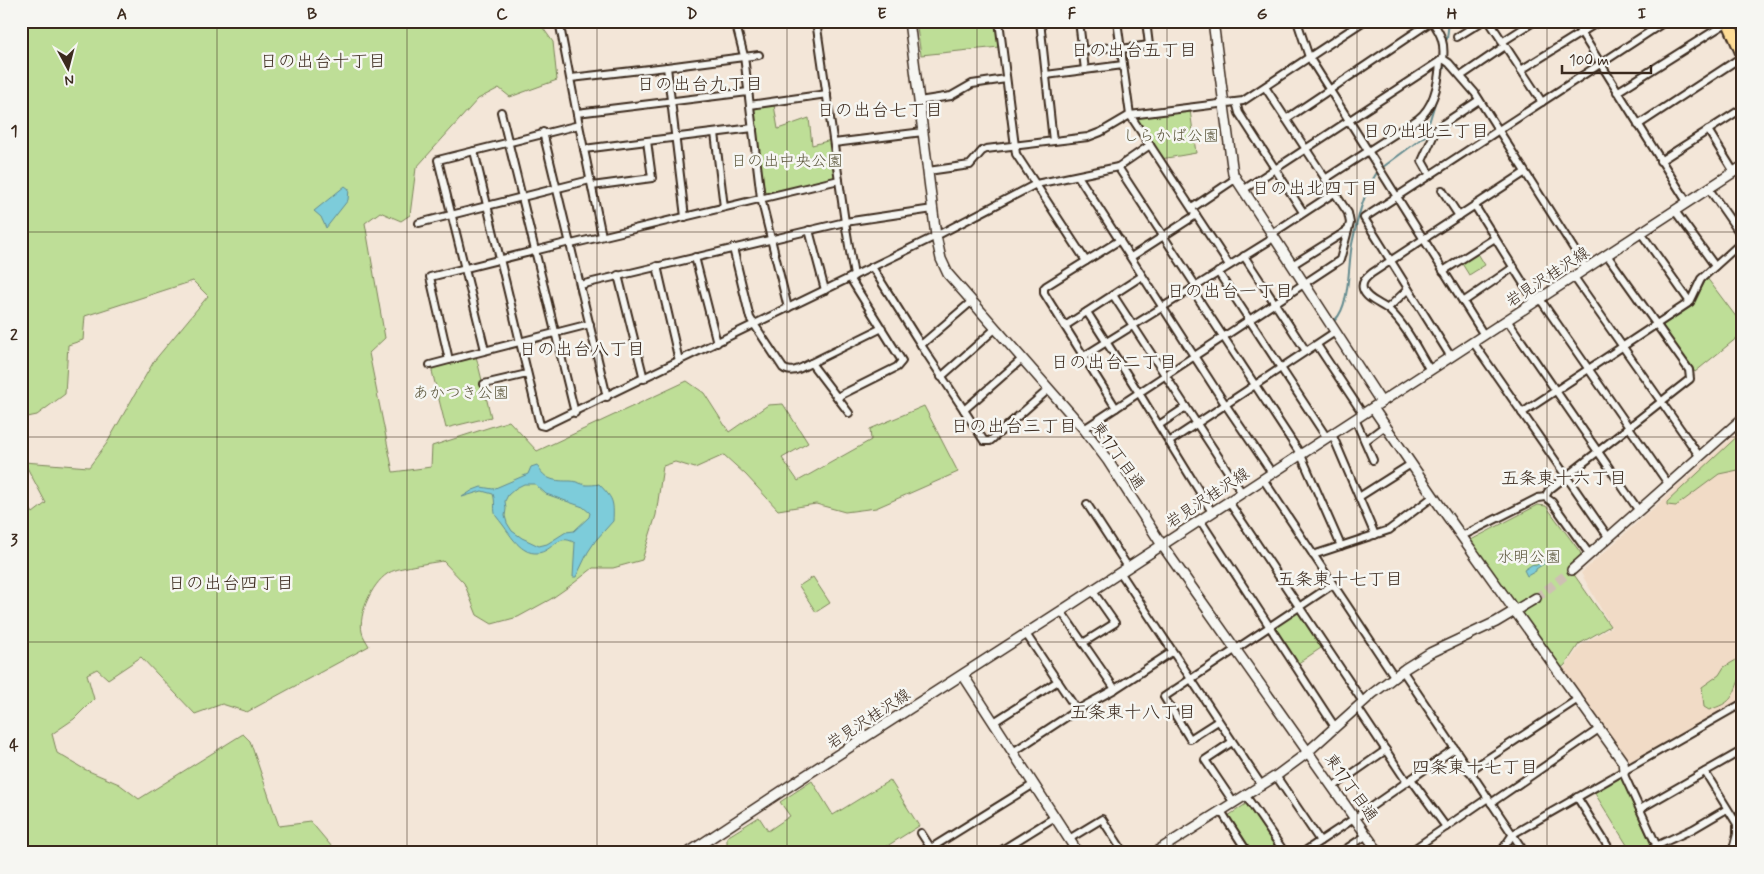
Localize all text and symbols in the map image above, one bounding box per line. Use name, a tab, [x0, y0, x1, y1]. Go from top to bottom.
text: A	[117, 4, 127, 25]
text: B	[307, 4, 317, 25]
text: C	[496, 4, 508, 25]
text: D	[686, 4, 698, 25]
text: E	[877, 4, 887, 25]
text: F	[1068, 4, 1077, 25]
text: G	[1257, 4, 1268, 25]
text: H	[1447, 4, 1458, 25]
text: I	[1638, 4, 1647, 25]
district label: 日の出台五丁目	[1071, 39, 1197, 63]
north arrow	[42, 42, 92, 92]
scale bar	[1562, 42, 1650, 74]
district label: 日の出台十丁目	[260, 50, 386, 74]
text: 100 m	[1569, 51, 1609, 71]
text: N	[64, 70, 75, 89]
district label: 日の出台九丁目	[637, 73, 763, 97]
district label: 日の出台七丁目	[817, 99, 943, 123]
district label: 日の出北三丁目	[1363, 120, 1489, 144]
text: 1	[10, 121, 18, 142]
park label: しらかば公園	[1123, 126, 1219, 147]
park label: 日の出中央公園	[731, 151, 843, 172]
district label: 日の出北四丁目	[1252, 177, 1378, 201]
street label: 岩見沢桂沢線	[1502, 242, 1594, 312]
district label: 日の出台一丁目	[1167, 280, 1293, 304]
text: 2	[10, 325, 18, 346]
district label: 日の出台八丁目	[519, 338, 645, 362]
district label: 日の出台二丁目	[1051, 351, 1177, 375]
park label: あかつき公園	[413, 383, 509, 404]
district label: 日の出台三丁目	[951, 415, 1077, 439]
street label: 東17丁目通	[1086, 417, 1149, 494]
street label: 岩見沢桂沢線	[1162, 463, 1254, 533]
district label: 五条東十六丁目	[1501, 467, 1627, 491]
text: 3	[10, 530, 18, 551]
park label: 水明公園	[1497, 547, 1561, 568]
district label: 五条東十七丁目	[1277, 568, 1403, 592]
district label: 日の出台四丁目	[168, 572, 294, 596]
street label: 岩見沢桂沢線	[823, 684, 915, 754]
district label: 五条東十八丁目	[1070, 701, 1196, 725]
text: 4	[9, 735, 19, 756]
street label: 東17丁目通	[1319, 749, 1382, 826]
district label: 四条東十七丁目	[1412, 756, 1538, 780]

